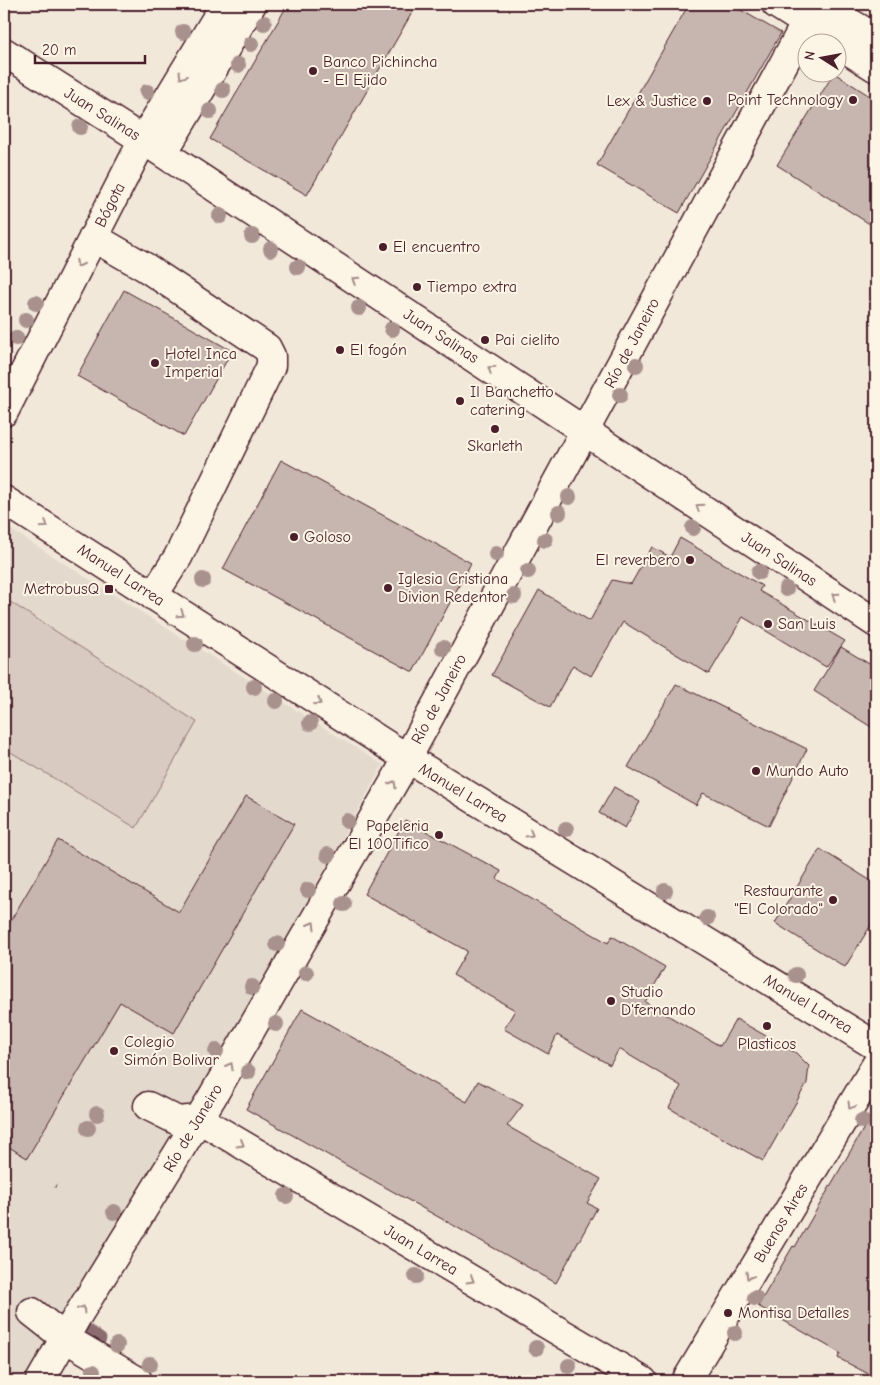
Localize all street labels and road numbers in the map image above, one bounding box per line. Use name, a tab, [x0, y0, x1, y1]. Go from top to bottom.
street label: Juan Salinas	[61, 84, 143, 145]
street label: Bógota	[91, 180, 129, 230]
street label: Río de Janeiro	[601, 295, 663, 391]
street label: Juan Salinas	[400, 305, 482, 367]
street label: Juan Salinas	[738, 528, 820, 590]
street label: Manuel Larrea	[74, 540, 168, 610]
street label: Río de Janeiro	[408, 651, 470, 747]
street label: Manuel Larrea	[415, 759, 511, 827]
street label: Manuel Larrea	[760, 970, 856, 1038]
street label: Río de Janeiro	[160, 1081, 226, 1175]
street label: Buenos Aires	[750, 1180, 812, 1266]
street label: Juan Larrea	[381, 1221, 461, 1279]

